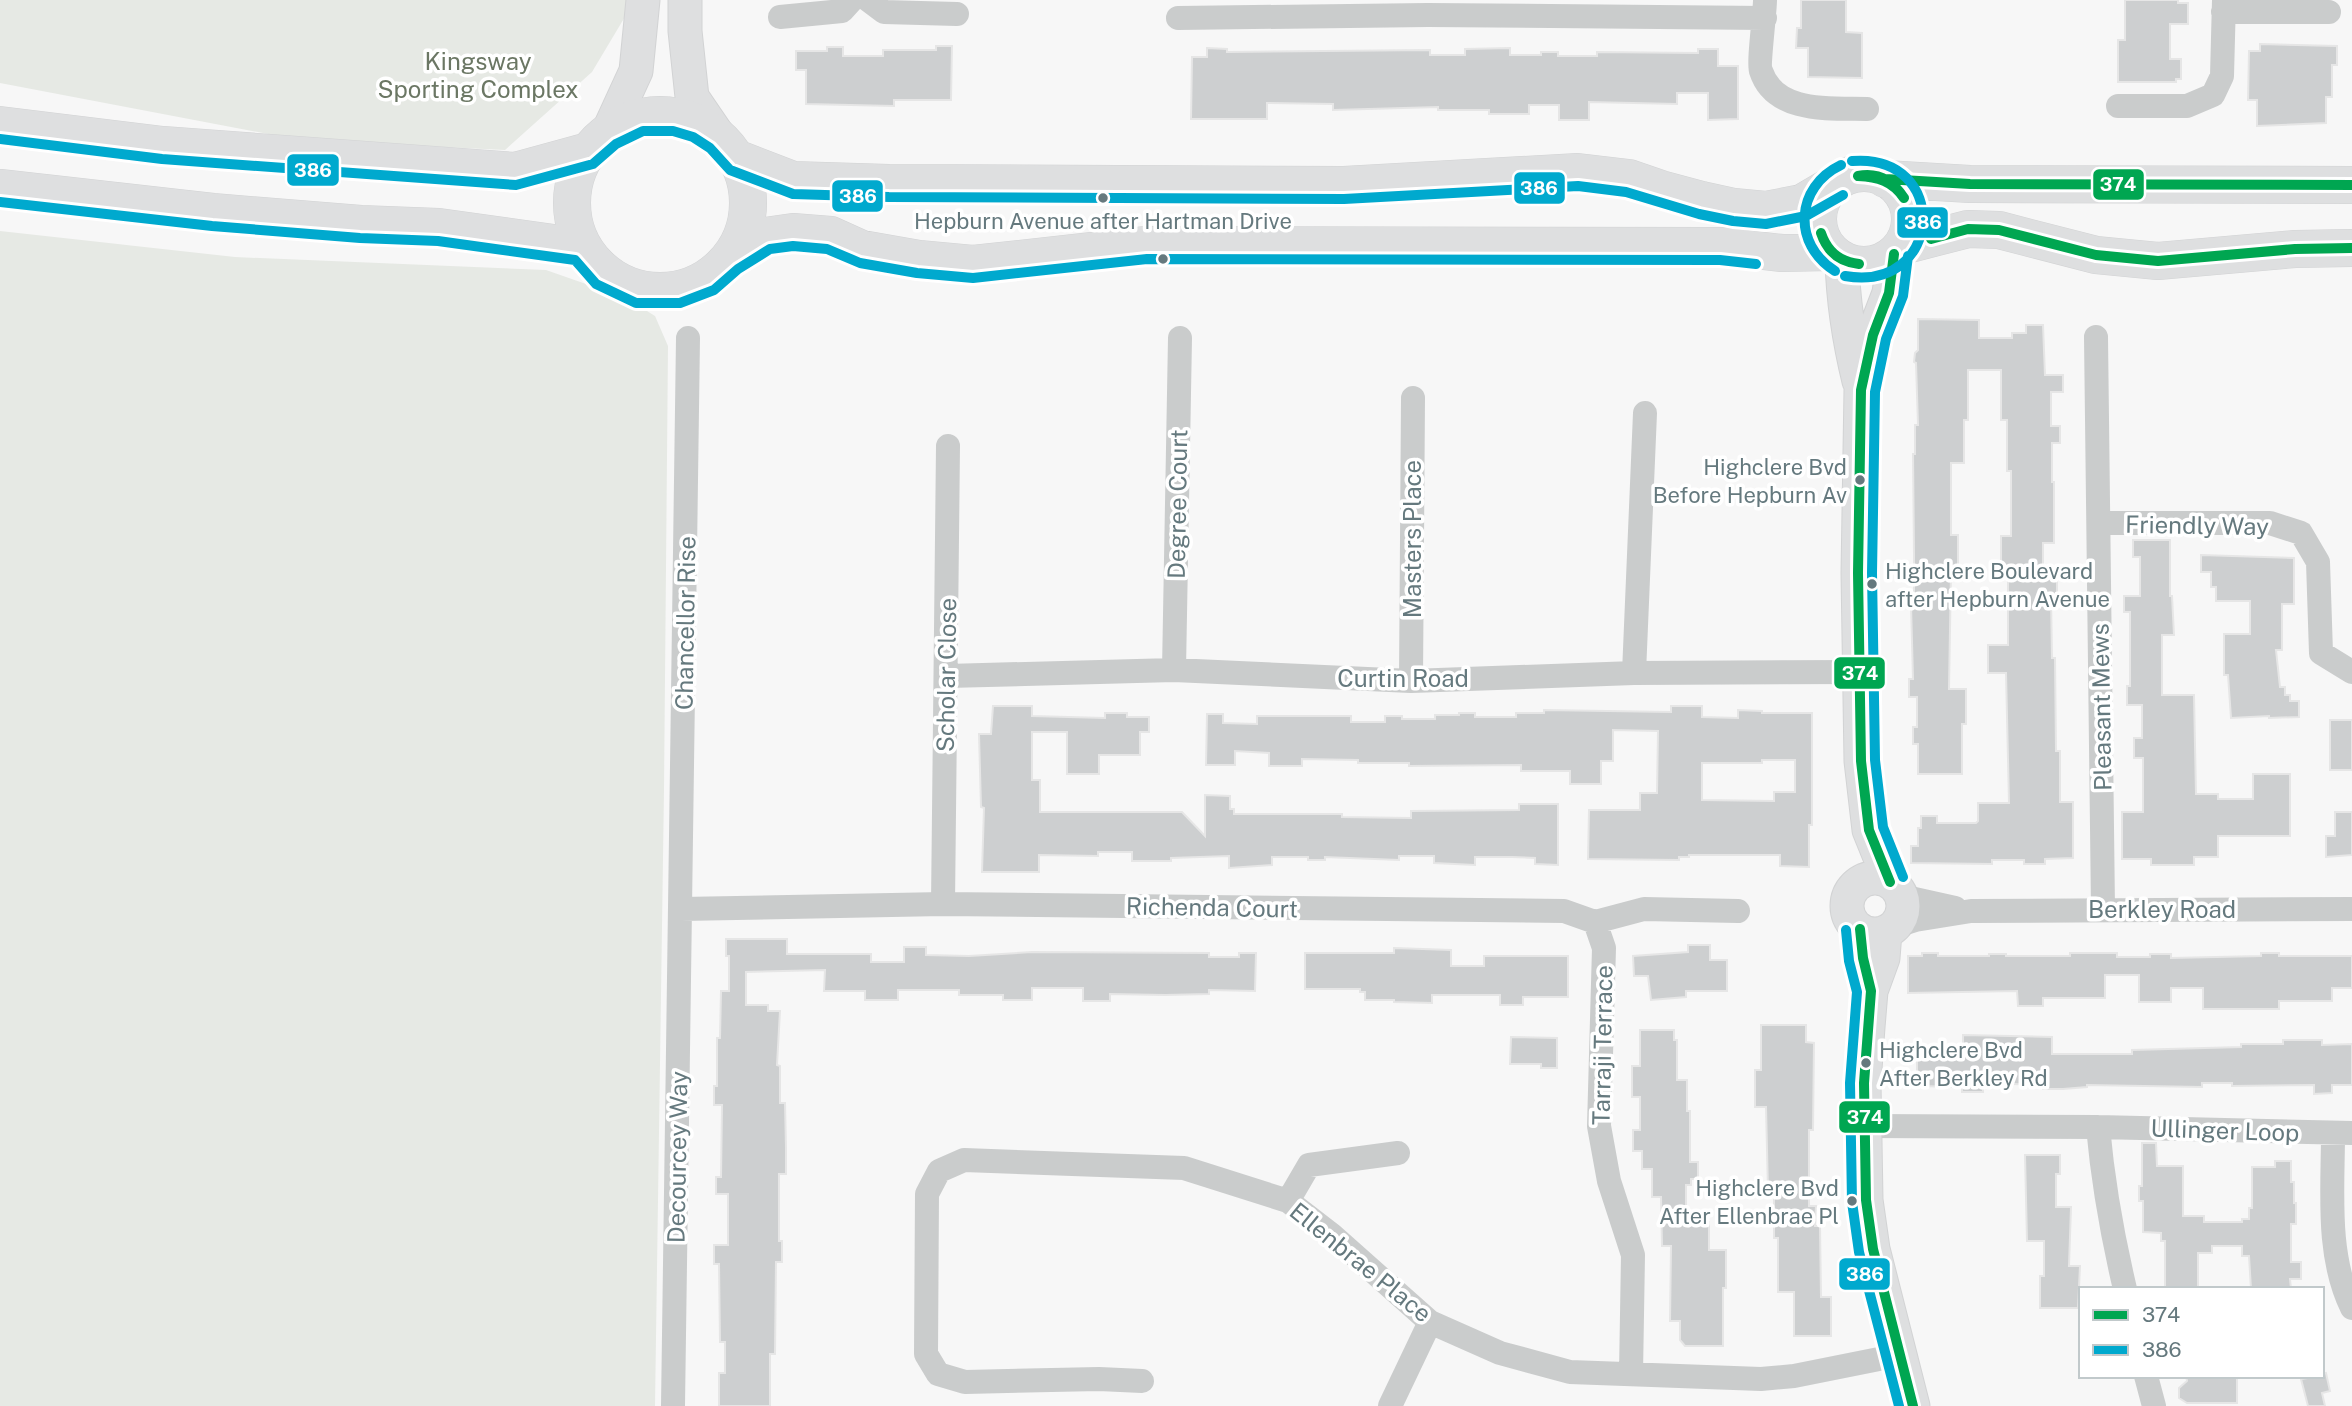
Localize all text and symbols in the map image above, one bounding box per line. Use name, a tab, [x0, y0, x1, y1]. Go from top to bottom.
park label: Kingsway Sporting Complex	[377, 47, 579, 103]
line badge: 386	[286, 153, 340, 187]
text: 386	[294, 159, 332, 181]
line badge: 374	[2092, 168, 2145, 201]
line badge: 386	[1513, 171, 1566, 205]
text: 374	[2100, 173, 2136, 195]
text: 386	[1520, 177, 1558, 199]
line badge: 386	[831, 179, 884, 213]
text: 386	[839, 185, 877, 207]
marker: Hepburn Avenue after Hartman Drive	[1096, 191, 1110, 205]
line badge: 386	[1896, 206, 1949, 239]
place label: Hepburn Avenue after Hartman Drive	[914, 208, 1292, 234]
text: 386	[1904, 211, 1942, 233]
unlabelled marker	[1156, 252, 1170, 266]
street label: Degree Court	[1162, 429, 1192, 579]
place label: Highclere Bvd Before Hepburn Av	[1653, 454, 1847, 508]
street label: Masters Place	[1398, 460, 1426, 618]
marker: Highclere Bvd Before Hepburn Av	[1853, 473, 1867, 487]
street label: Friendly Way	[2125, 510, 2269, 540]
street label: Chancellor Rise	[669, 536, 701, 710]
place label: Highclere Boulevard after Hepburn Avenue	[1885, 558, 2110, 612]
marker: Highclere Boulevard after Hepburn Avenue	[1865, 577, 1879, 591]
street label: Scholar Close	[931, 598, 961, 752]
street label: Pleasant Mews	[2086, 623, 2116, 791]
line badge: 374	[1833, 656, 1886, 690]
text: 374	[1842, 662, 1878, 684]
street label: Curtin Road	[1337, 664, 1469, 692]
street label: Richenda Court	[1126, 892, 1298, 922]
street label: Berkley Road	[2088, 895, 2236, 923]
street label: Tarraji Terrace	[1587, 965, 1617, 1125]
place label: Highclere Bvd After Berkley Rd	[1879, 1037, 2048, 1091]
marker: Highclere Bvd After Berkley Rd	[1859, 1056, 1873, 1070]
street label: Decourcey Way	[662, 1071, 693, 1243]
line badge: 374	[1838, 1100, 1891, 1134]
text: 374	[1847, 1106, 1883, 1128]
street label: Ullinger Loop	[2150, 1113, 2300, 1147]
place label: Highclere Bvd After Ellenbrae Pl	[1659, 1175, 1839, 1229]
marker: Highclere Bvd After Ellenbrae Pl	[1845, 1194, 1859, 1208]
street label: Ellenbrae Place	[1285, 1196, 1437, 1328]
line badge: 386	[1838, 1257, 1891, 1291]
text: 386	[1846, 1263, 1884, 1285]
legend	[2079, 1287, 2324, 1378]
text: 374	[2142, 1302, 2180, 1327]
text: 386	[2142, 1337, 2182, 1362]

